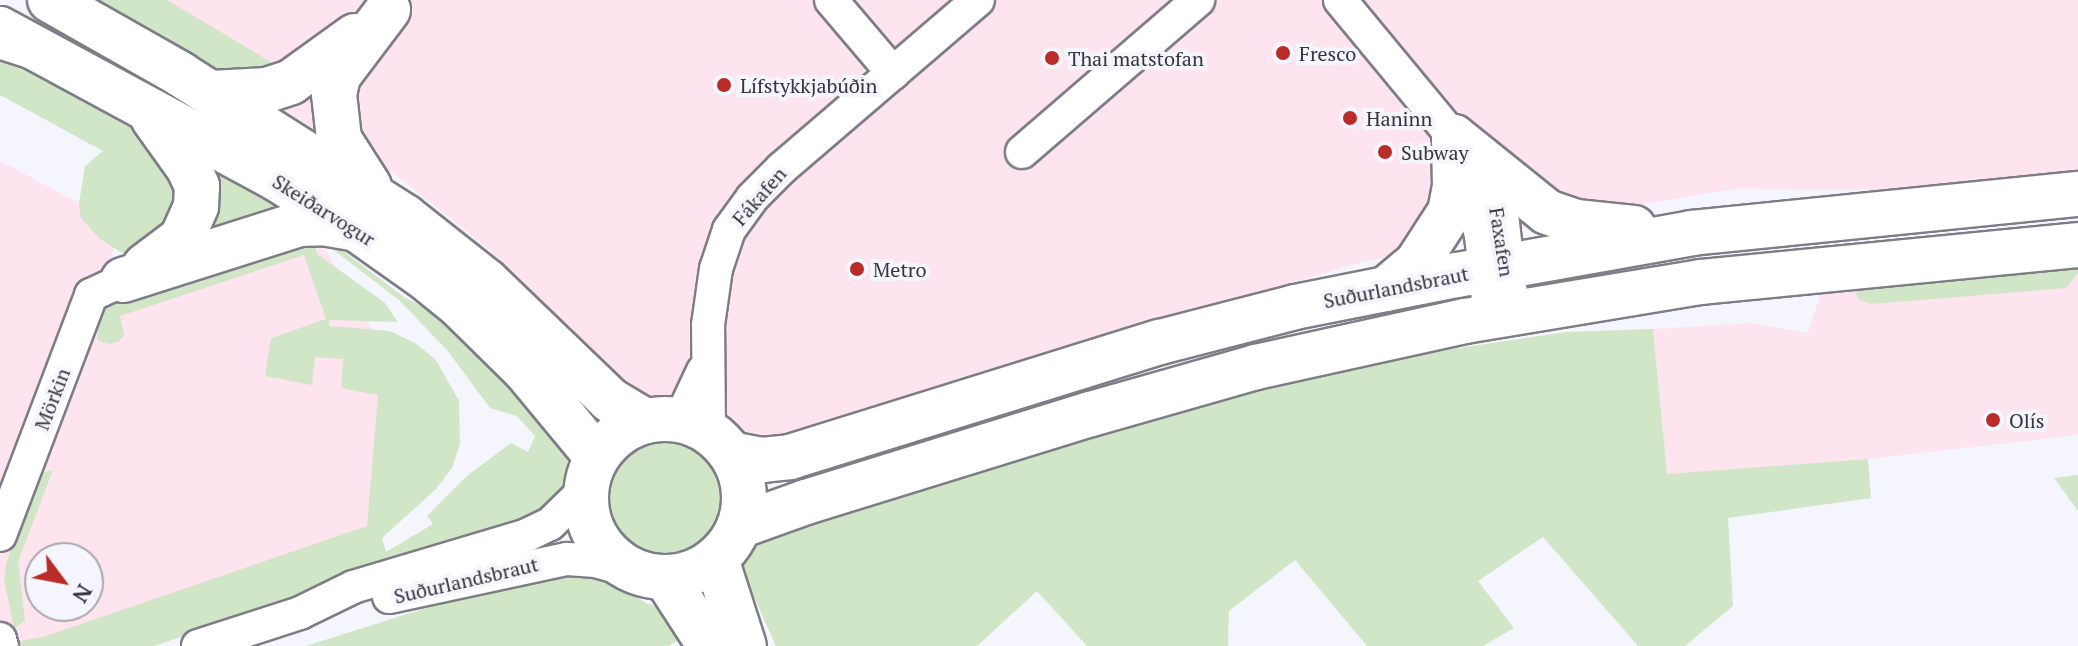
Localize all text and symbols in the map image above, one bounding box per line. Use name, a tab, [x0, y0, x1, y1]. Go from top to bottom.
place label: Fresco	[1299, 41, 1356, 65]
marker: Fresco	[1274, 44, 1292, 62]
place label: Thai matstofan	[1068, 46, 1204, 70]
marker: Thai matstofan	[1043, 49, 1061, 67]
place label: Lífstykkjabúðin	[740, 73, 877, 97]
marker: Lífstykkjabúðin	[715, 76, 733, 94]
place label: Haninn	[1366, 106, 1432, 130]
marker: Haninn	[1341, 109, 1359, 127]
place label: Subway	[1401, 140, 1469, 164]
marker: Subway	[1376, 143, 1394, 161]
street label: Fákafen	[727, 162, 791, 230]
street label: Skeiðarvogur	[268, 169, 380, 251]
street label: Faxafen	[1485, 206, 1519, 278]
place label: Metro	[873, 257, 927, 281]
marker: Metro	[848, 260, 866, 278]
street label: Suðurlandsbraut	[1321, 261, 1471, 313]
street label: Mörkin	[29, 365, 75, 433]
place label: Olís	[2009, 408, 2044, 432]
marker: Olís	[1984, 411, 2002, 429]
north arrow	[24, 542, 104, 622]
street label: Suðurlandsbraut	[391, 552, 541, 608]
text: N	[66, 579, 100, 609]

